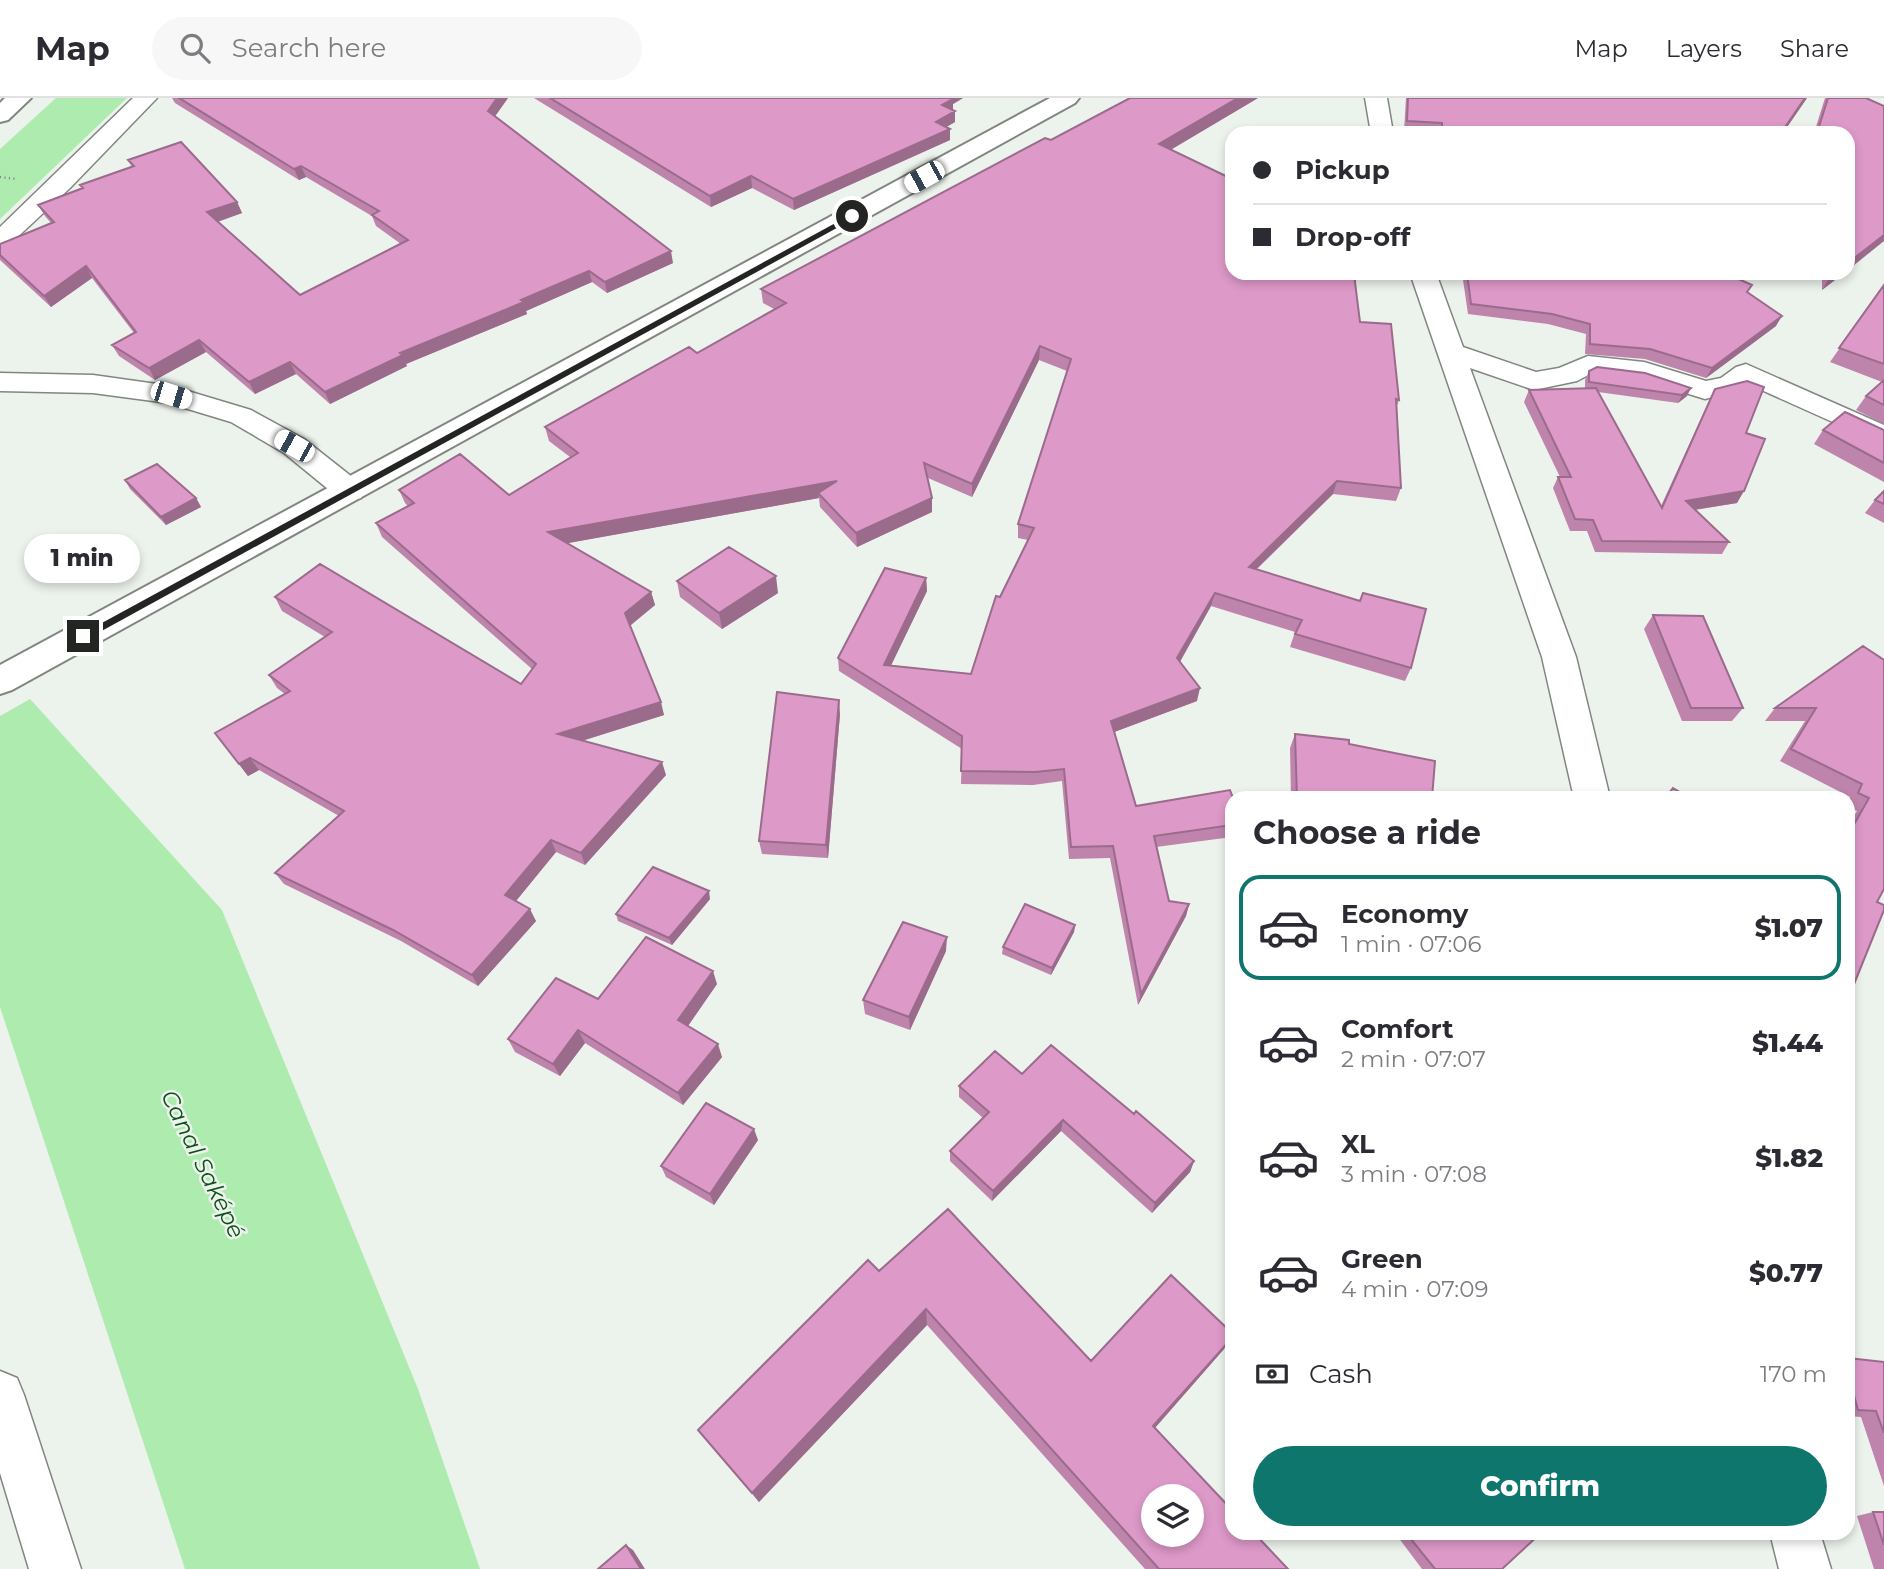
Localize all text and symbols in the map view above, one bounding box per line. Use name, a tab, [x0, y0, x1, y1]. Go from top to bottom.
search box	[152, 17, 642, 80]
text: Map	[35, 28, 110, 68]
icon: search	[176, 29, 214, 67]
text: Search here	[232, 32, 386, 64]
text: Map	[1574, 34, 1628, 63]
text: Layers	[1666, 34, 1742, 63]
text: Share	[1780, 34, 1849, 63]
text: Pickup	[1295, 154, 1390, 186]
car	[901, 158, 948, 196]
route start	[836, 200, 868, 232]
text: Drop-off	[1295, 221, 1410, 253]
car	[148, 379, 195, 411]
car	[271, 427, 318, 465]
callout: 1 min	[25, 534, 141, 584]
text: 1 min	[50, 544, 114, 572]
route end	[67, 620, 99, 652]
text: Choose a ride	[1253, 813, 1481, 852]
icon: car	[1257, 896, 1320, 959]
text: Economy	[1341, 898, 1468, 930]
text: $1.07	[1755, 912, 1823, 944]
text: 1 min · 07:06	[1341, 930, 1482, 958]
icon: car	[1257, 1011, 1320, 1074]
text: Comfort	[1341, 1013, 1453, 1045]
text: $1.44	[1752, 1027, 1823, 1059]
text: 2 min · 07:07	[1341, 1045, 1486, 1073]
water label: Canal Saképé	[155, 1085, 251, 1243]
icon: car	[1257, 1126, 1320, 1189]
text: XL	[1341, 1128, 1375, 1160]
text: $1.82	[1755, 1142, 1823, 1174]
text: 3 min · 07:08	[1341, 1160, 1487, 1188]
icon: car	[1257, 1241, 1320, 1304]
text: Green	[1341, 1243, 1423, 1275]
text: $0.77	[1749, 1257, 1823, 1289]
text: 4 min · 07:09	[1341, 1275, 1488, 1303]
icon: cash	[1253, 1355, 1291, 1393]
text: Cash	[1309, 1358, 1373, 1390]
text: 170 m	[1760, 1360, 1827, 1388]
button: Confirm	[1253, 1446, 1827, 1526]
map controls	[1141, 1484, 1204, 1547]
button: layers	[1141, 1484, 1204, 1547]

